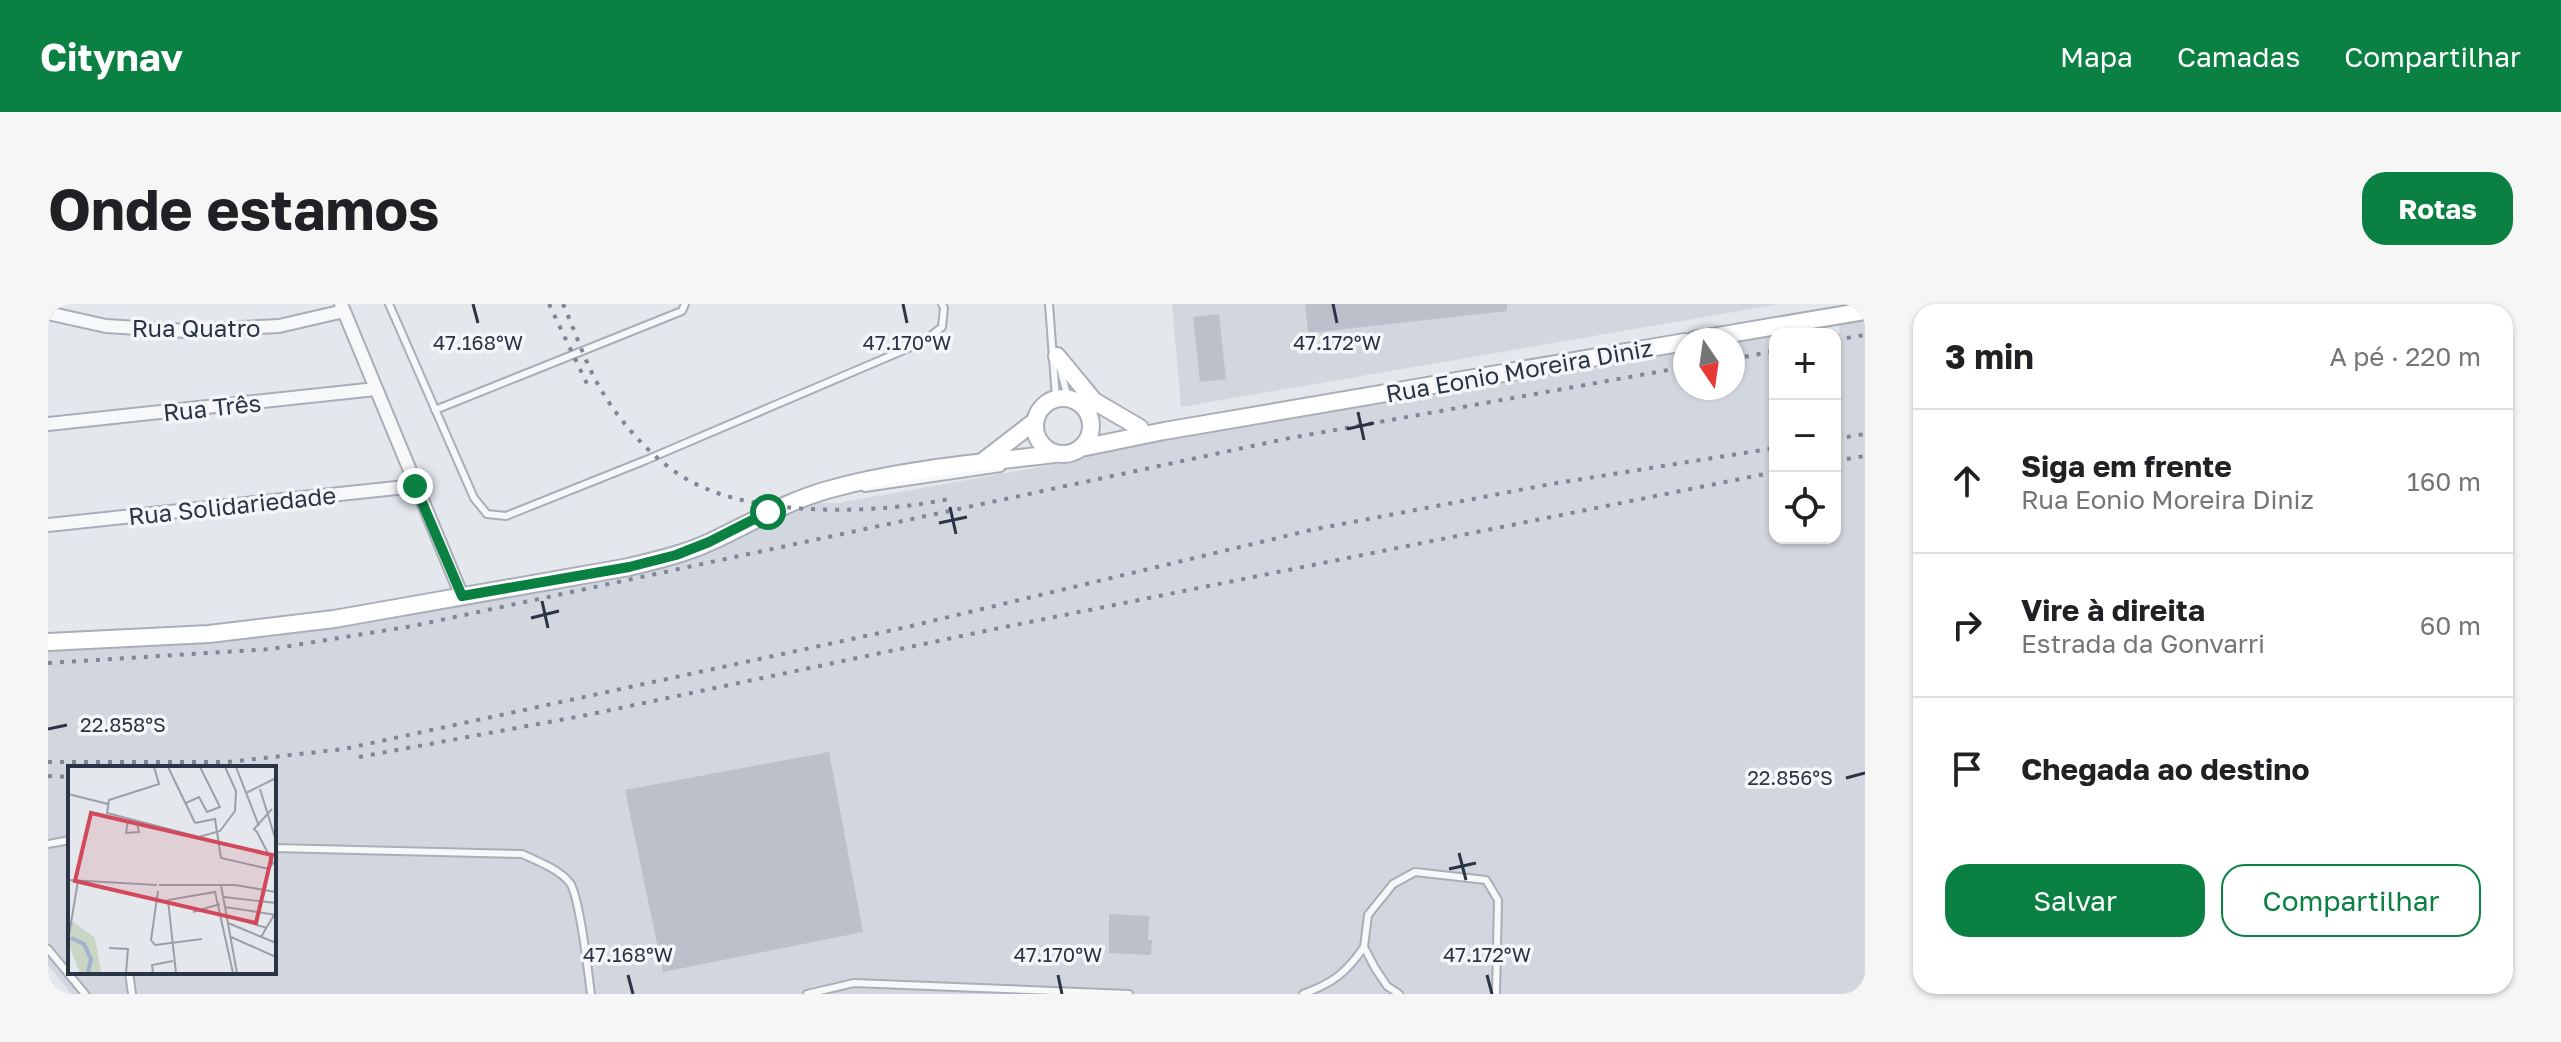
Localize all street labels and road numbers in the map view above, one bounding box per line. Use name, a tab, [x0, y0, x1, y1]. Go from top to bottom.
street label: Rua Quatro	[132, 313, 260, 342]
street label: Rua Eonio Moreira Diniz	[1383, 332, 1655, 408]
street label: Rua Três	[162, 387, 262, 427]
street label: Rua Solidariedade	[127, 480, 337, 530]

